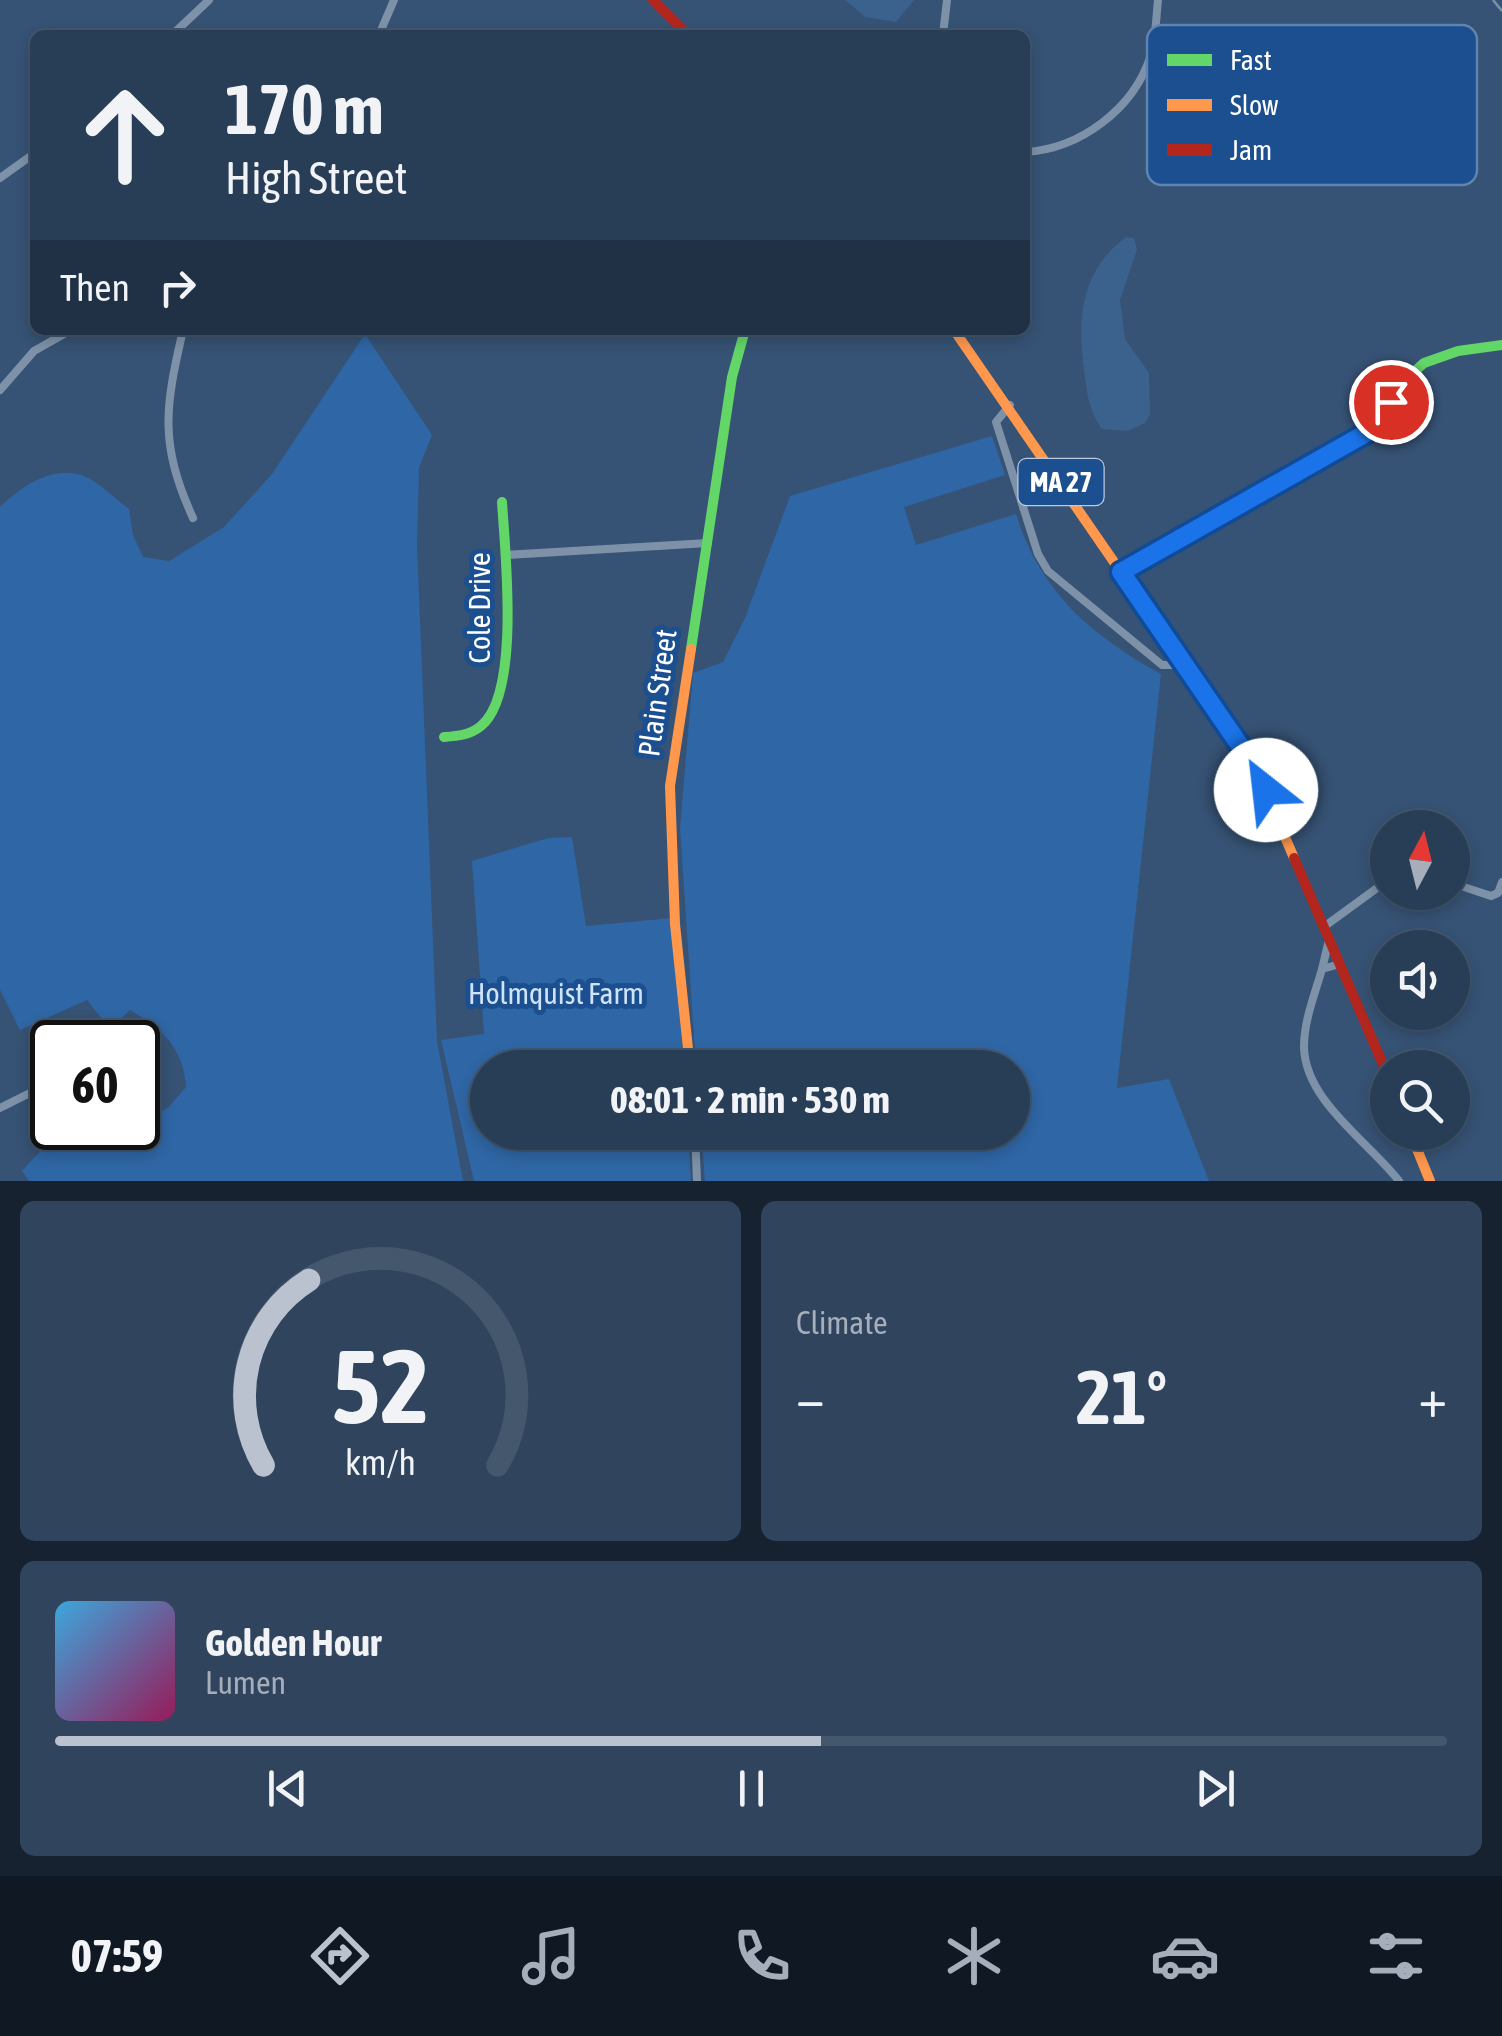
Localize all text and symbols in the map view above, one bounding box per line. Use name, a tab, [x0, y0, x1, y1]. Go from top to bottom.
legend	[1147, 25, 1477, 185]
text: Fast	[1230, 44, 1272, 76]
text: 170 m	[225, 69, 384, 149]
icon: ahead	[60, 70, 190, 200]
text: Slow	[1230, 89, 1279, 121]
text: Jam	[1230, 134, 1272, 166]
text: High Street	[225, 152, 408, 204]
icon: right	[150, 260, 205, 315]
text: Then	[60, 266, 130, 309]
pin	[1349, 360, 1434, 445]
icon: arrive	[1364, 375, 1419, 430]
road number: MA 27	[1018, 459, 1104, 505]
street label: Cole Drive	[462, 552, 496, 664]
street label: Plain Street	[631, 627, 683, 759]
position arrow	[1214, 738, 1318, 842]
north arrow	[1370, 810, 1470, 910]
map controls	[1370, 810, 1470, 1150]
button: sound	[1370, 930, 1470, 1030]
park label: Holmquist Farm	[468, 976, 644, 1010]
speed limit sign: 60	[30, 1020, 160, 1150]
button: search	[1370, 1050, 1470, 1150]
text: 08:01 · 2 min · 530 m	[610, 1078, 890, 1121]
text: Climate	[796, 1304, 888, 1341]
text: 52	[332, 1326, 429, 1445]
text: 21°	[1076, 1354, 1167, 1440]
text: −	[796, 1366, 825, 1429]
text: +	[1418, 1366, 1447, 1429]
text: km/h	[345, 1442, 416, 1483]
text: Golden Hour	[205, 1621, 381, 1664]
text: Lumen	[205, 1664, 286, 1701]
icon: previous	[260, 1761, 315, 1816]
icon: pause	[724, 1761, 779, 1816]
icon: next	[1188, 1761, 1243, 1816]
icon: directions	[305, 1921, 375, 1991]
icon: music	[516, 1921, 586, 1991]
icon: phone	[727, 1921, 797, 1991]
icon: climate	[939, 1921, 1009, 1991]
icon: car	[1150, 1921, 1220, 1991]
icon: filters	[1361, 1921, 1431, 1991]
text: 07:59	[71, 1930, 163, 1982]

